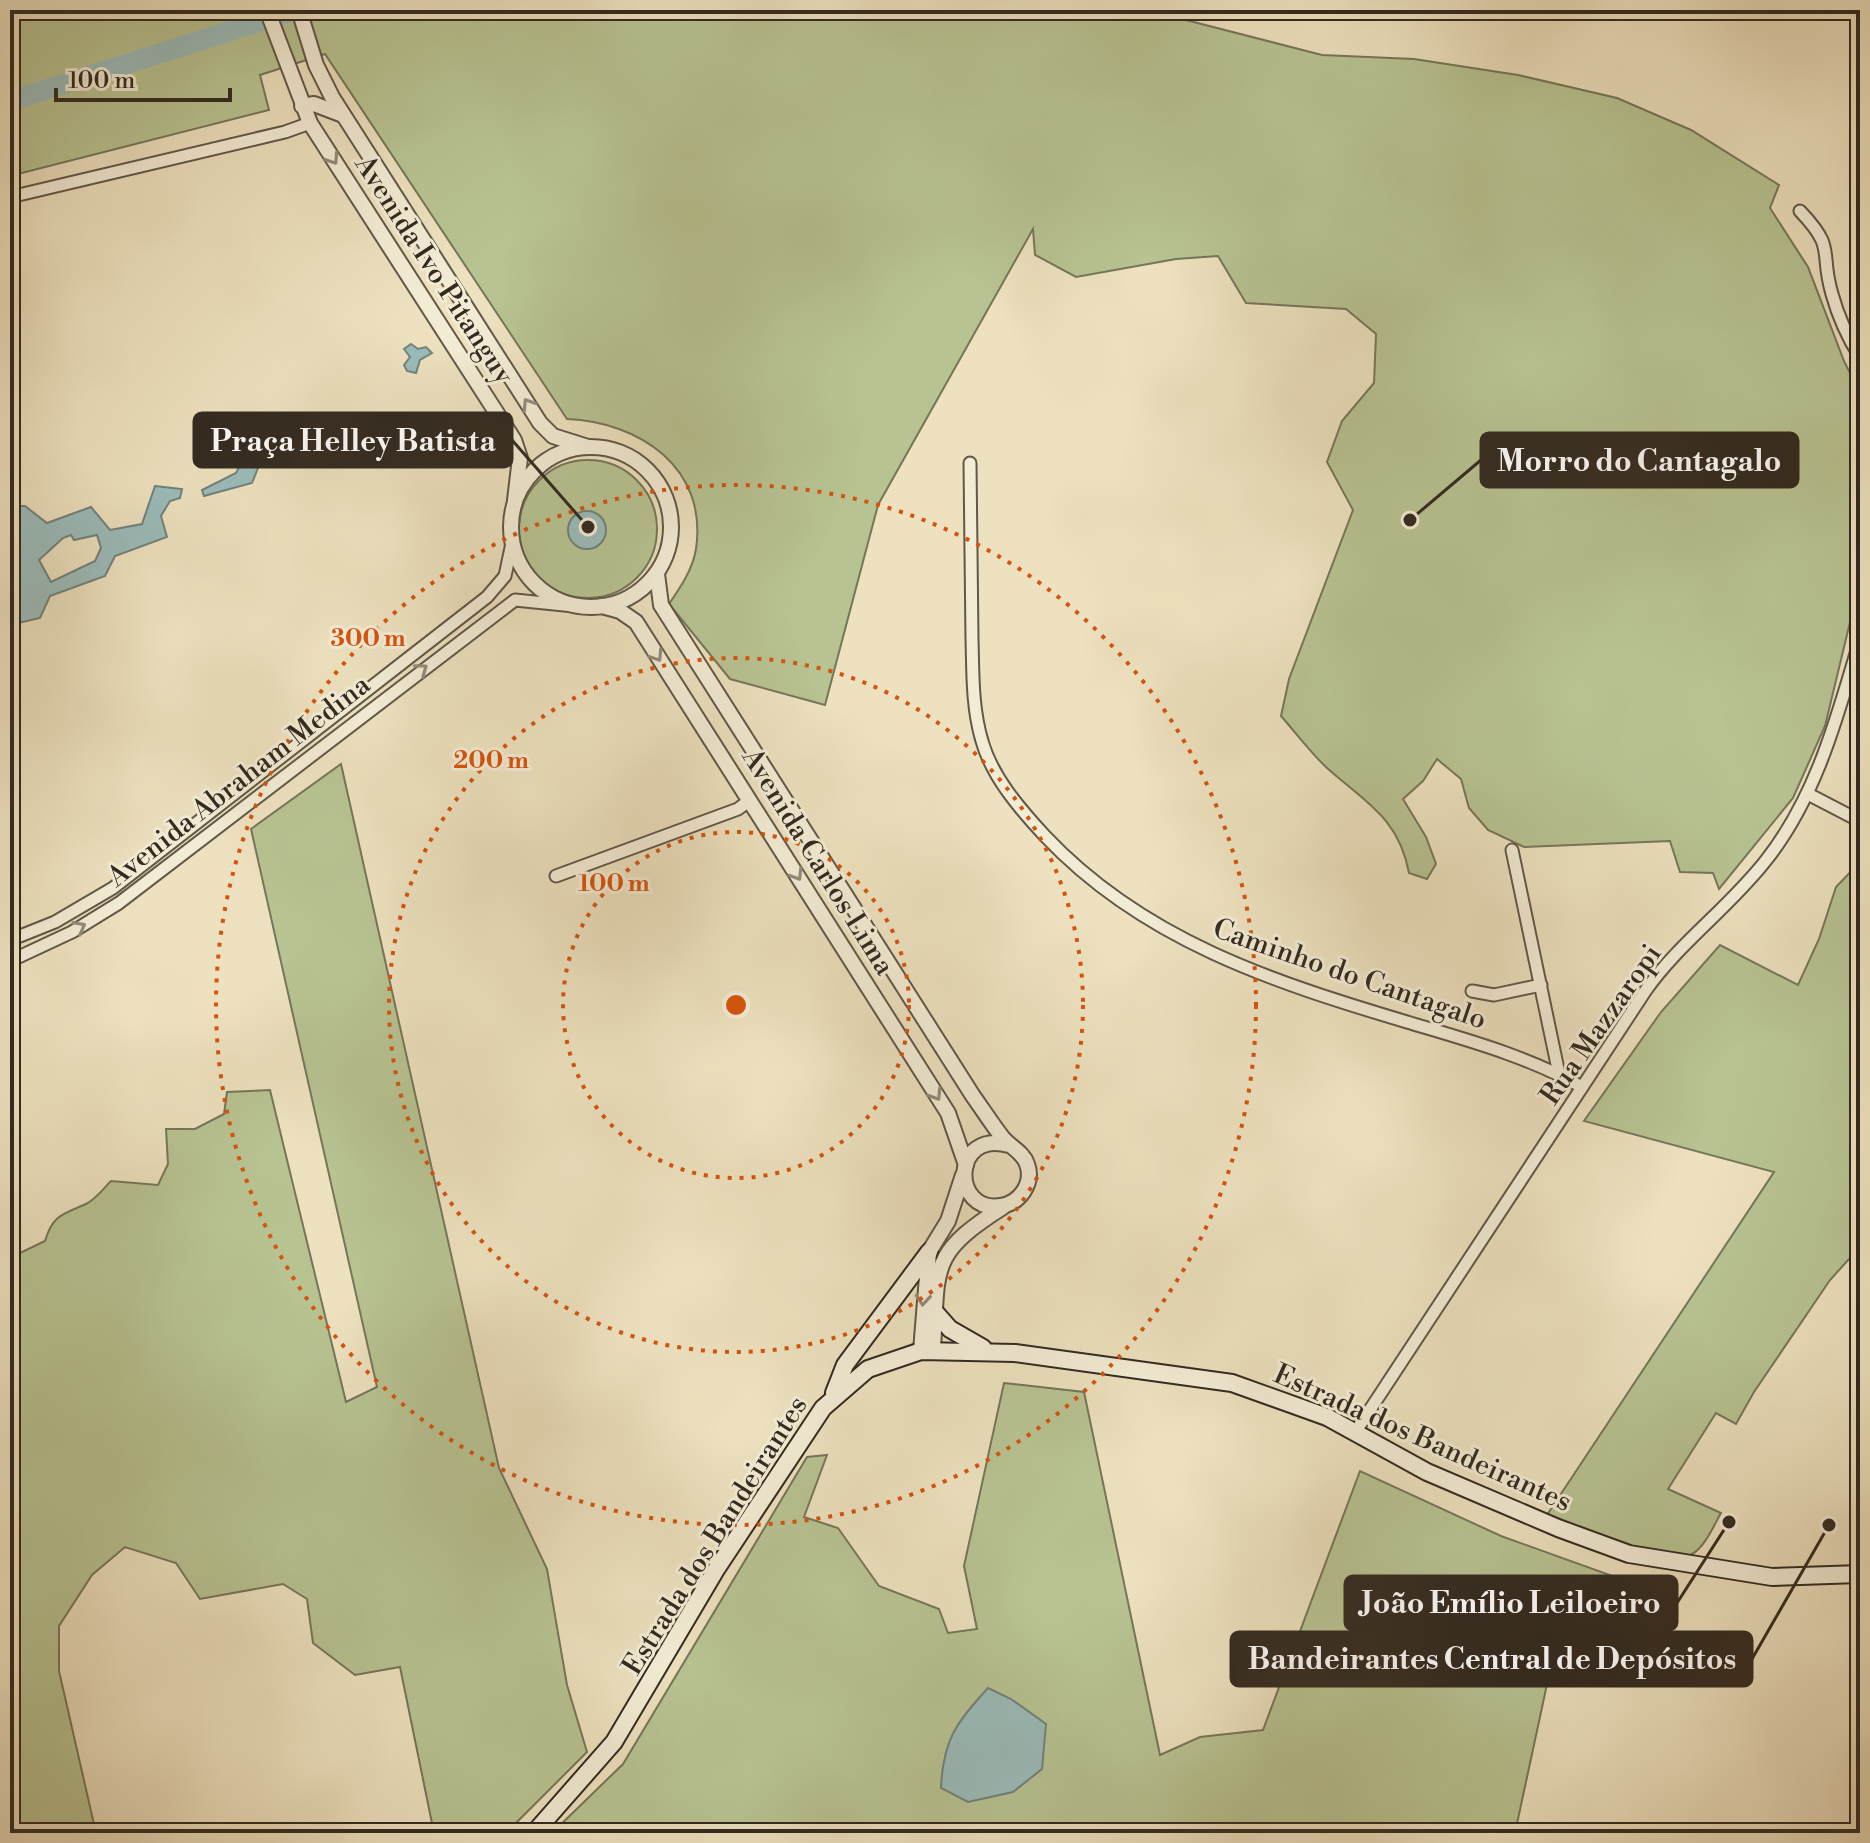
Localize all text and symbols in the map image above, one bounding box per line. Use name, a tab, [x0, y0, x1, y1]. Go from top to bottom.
scale bar	[56, 52, 230, 102]
text: 100 m	[68, 66, 135, 96]
street label: Avenida Ivo Pitanguy	[346, 148, 521, 391]
one-way arrow	[324, 150, 339, 164]
one-way arrow	[522, 398, 537, 413]
callout: Praça Helley Batista	[194, 413, 512, 467]
text: Praça Helley Batista	[210, 423, 497, 461]
callout: Morro do Cantagalo	[1481, 433, 1798, 487]
text: Morro do Cantagalo	[1497, 443, 1781, 481]
text: 300 m	[330, 624, 406, 654]
one-way arrow	[648, 647, 663, 661]
one-way arrow	[413, 665, 427, 679]
street label: Avenida Abraham Medina	[100, 667, 378, 895]
street label: Avenida Carlos Lima	[733, 741, 902, 982]
text: 200 m	[453, 746, 529, 776]
one-way arrow	[788, 866, 803, 881]
text: 100 m	[578, 869, 650, 899]
street label: Caminho do Cantagalo	[1208, 911, 1491, 1038]
one-way arrow	[72, 921, 86, 937]
street label: Rua Mazzaropi	[1533, 938, 1670, 1112]
centre of rings	[722, 991, 750, 1019]
one-way arrow	[926, 1086, 941, 1101]
one-way arrow	[915, 1294, 932, 1307]
street label: Estrada dos Bandeirantes	[1268, 1357, 1577, 1520]
street label: Estrada dos Bandeirantes	[615, 1390, 815, 1682]
callout: João Emílio Leiloeiro	[1345, 1576, 1677, 1630]
text: João Emílio Leiloeiro	[1357, 1585, 1661, 1623]
callout: Bandeirantes Central de Depósitos	[1231, 1632, 1752, 1686]
text: Bandeirantes Central de Depósitos	[1248, 1641, 1736, 1679]

